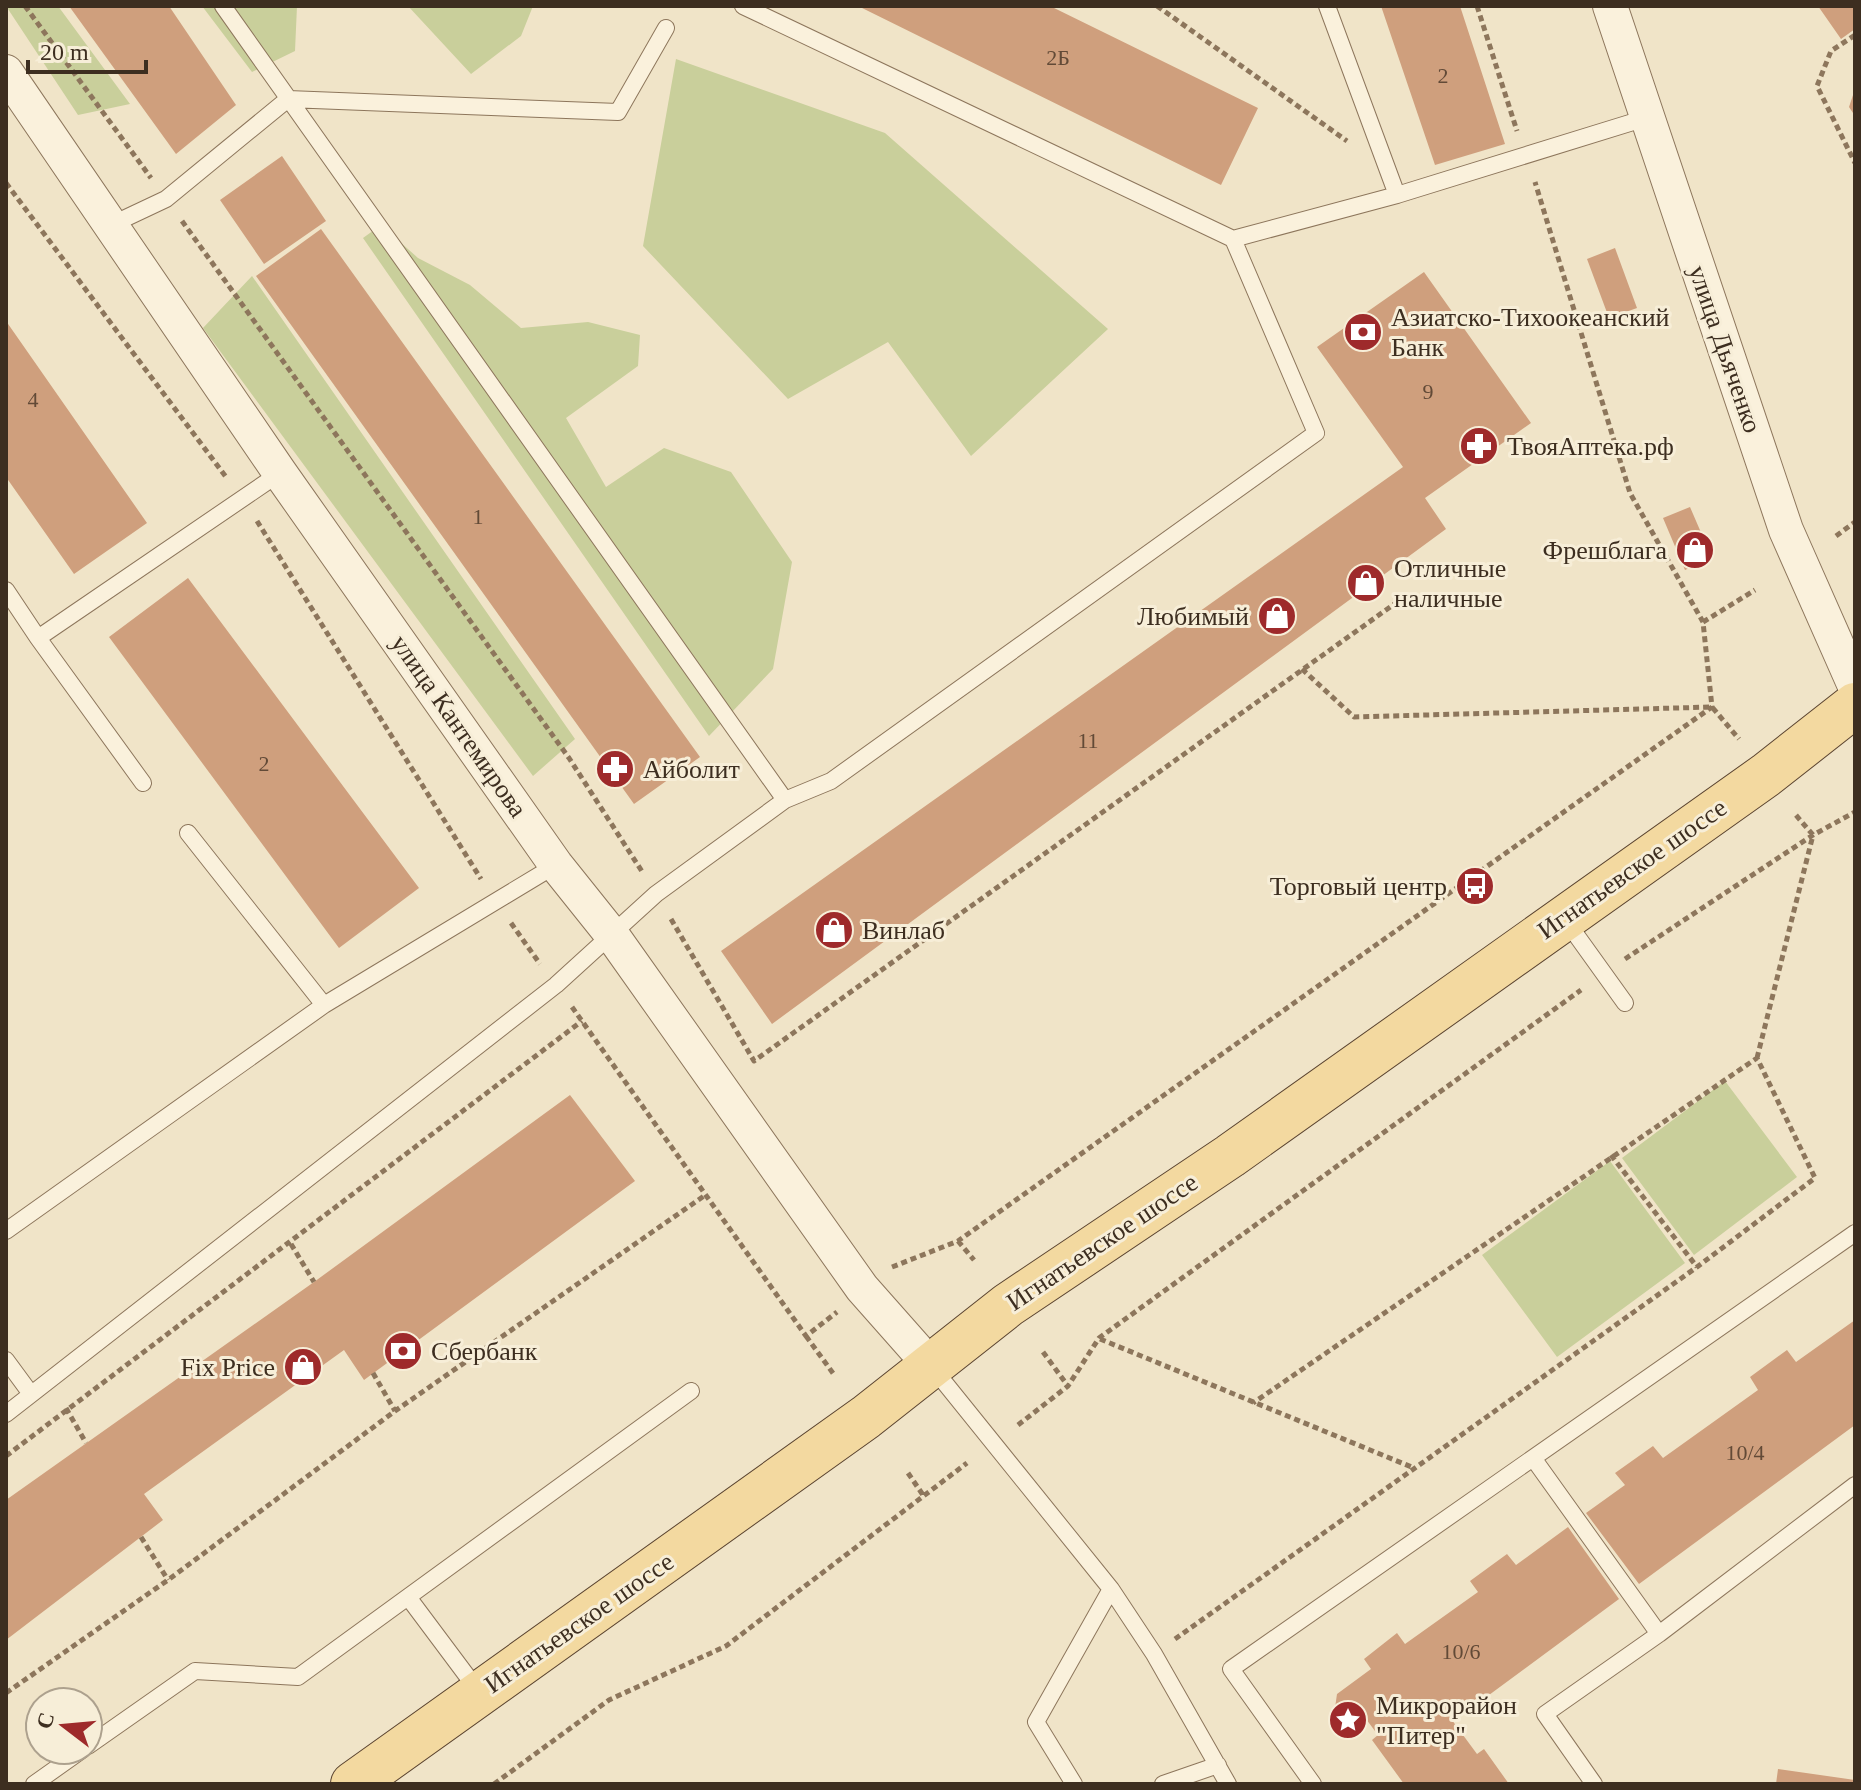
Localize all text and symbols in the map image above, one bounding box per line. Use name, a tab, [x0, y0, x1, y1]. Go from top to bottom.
scale bar	[28, 24, 146, 74]
text: 20 m	[40, 39, 89, 65]
house number: 2Б	[1046, 45, 1070, 70]
house number: 2	[1438, 63, 1449, 88]
street label: улица Дьяченко	[1683, 262, 1767, 436]
place label: Азиатско-Тихоокеанский Банк	[1391, 303, 1670, 362]
bank icon: Азиатско-Тихоокеанский Банк	[1342, 311, 1384, 353]
house number: 9	[1423, 379, 1434, 404]
house number: 4	[28, 387, 39, 412]
pharmacy icon: ТвояАптека.рф	[1458, 425, 1500, 467]
place label: ТвояАптека.рф	[1507, 432, 1674, 461]
house number: 1	[473, 504, 484, 529]
shop icon: Фрешблага	[1674, 529, 1716, 571]
place label: Фрешблага	[1543, 536, 1667, 565]
place label: Отличные наличные	[1394, 554, 1506, 613]
shop icon: Отличные наличные	[1345, 562, 1387, 604]
shop icon: Любимый	[1256, 595, 1298, 637]
place label: Любимый	[1137, 602, 1249, 631]
street label: улица Кантемирова	[385, 629, 533, 823]
house number: 11	[1077, 728, 1099, 753]
pharmacy icon: Айболит	[594, 748, 636, 790]
house number: 2	[259, 751, 270, 776]
place label: Айболит	[643, 755, 740, 784]
street label: Игнатьевское шоссе	[1532, 793, 1732, 945]
bus stop icon: Торговый центр	[1454, 865, 1496, 907]
place label: Торговый центр	[1270, 872, 1447, 901]
shop icon: Винлаб	[813, 909, 855, 951]
place label: Винлаб	[862, 916, 945, 945]
street label: Игнатьевское шоссе	[1001, 1167, 1203, 1317]
bank icon: Сбербанк	[382, 1330, 424, 1372]
place label: Сбербанк	[431, 1337, 538, 1366]
shop icon: Fix Price	[282, 1346, 324, 1388]
place label: Fix Price	[180, 1353, 275, 1382]
house number: 10/4	[1725, 1440, 1765, 1465]
street label: Игнатьевское шоссе	[479, 1547, 679, 1699]
house number: 10/6	[1441, 1639, 1481, 1664]
north arrow	[24, 1686, 104, 1766]
place label: Микрорайон "Питер"	[1376, 1691, 1517, 1750]
place icon: Микрорайон "Питер"	[1327, 1699, 1369, 1741]
text: С	[31, 1710, 59, 1732]

